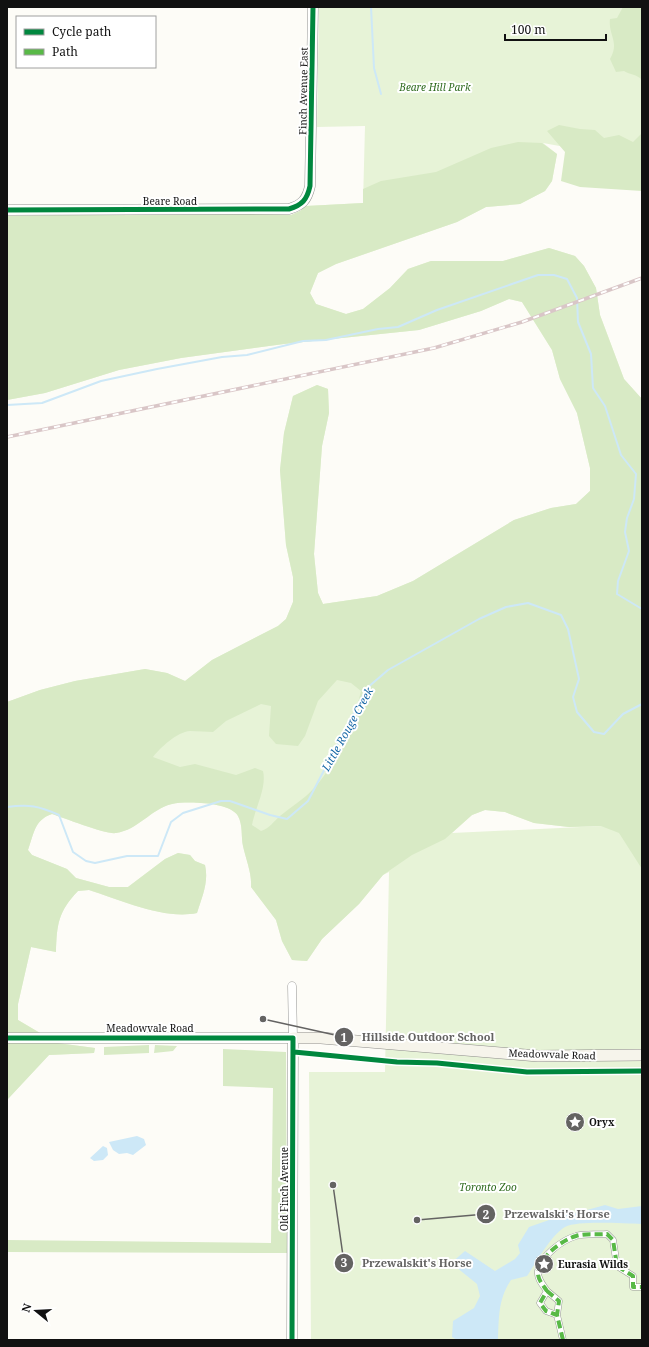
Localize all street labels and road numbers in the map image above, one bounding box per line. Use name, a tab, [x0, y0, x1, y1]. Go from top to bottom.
street label: Finch Avenue East	[295, 47, 311, 135]
street label: Beare Road	[143, 194, 197, 208]
street label: Meadowvale Road	[106, 1021, 194, 1035]
street label: Meadowvale Road	[508, 1045, 596, 1063]
street label: Old Finch Avenue	[277, 1147, 291, 1231]

